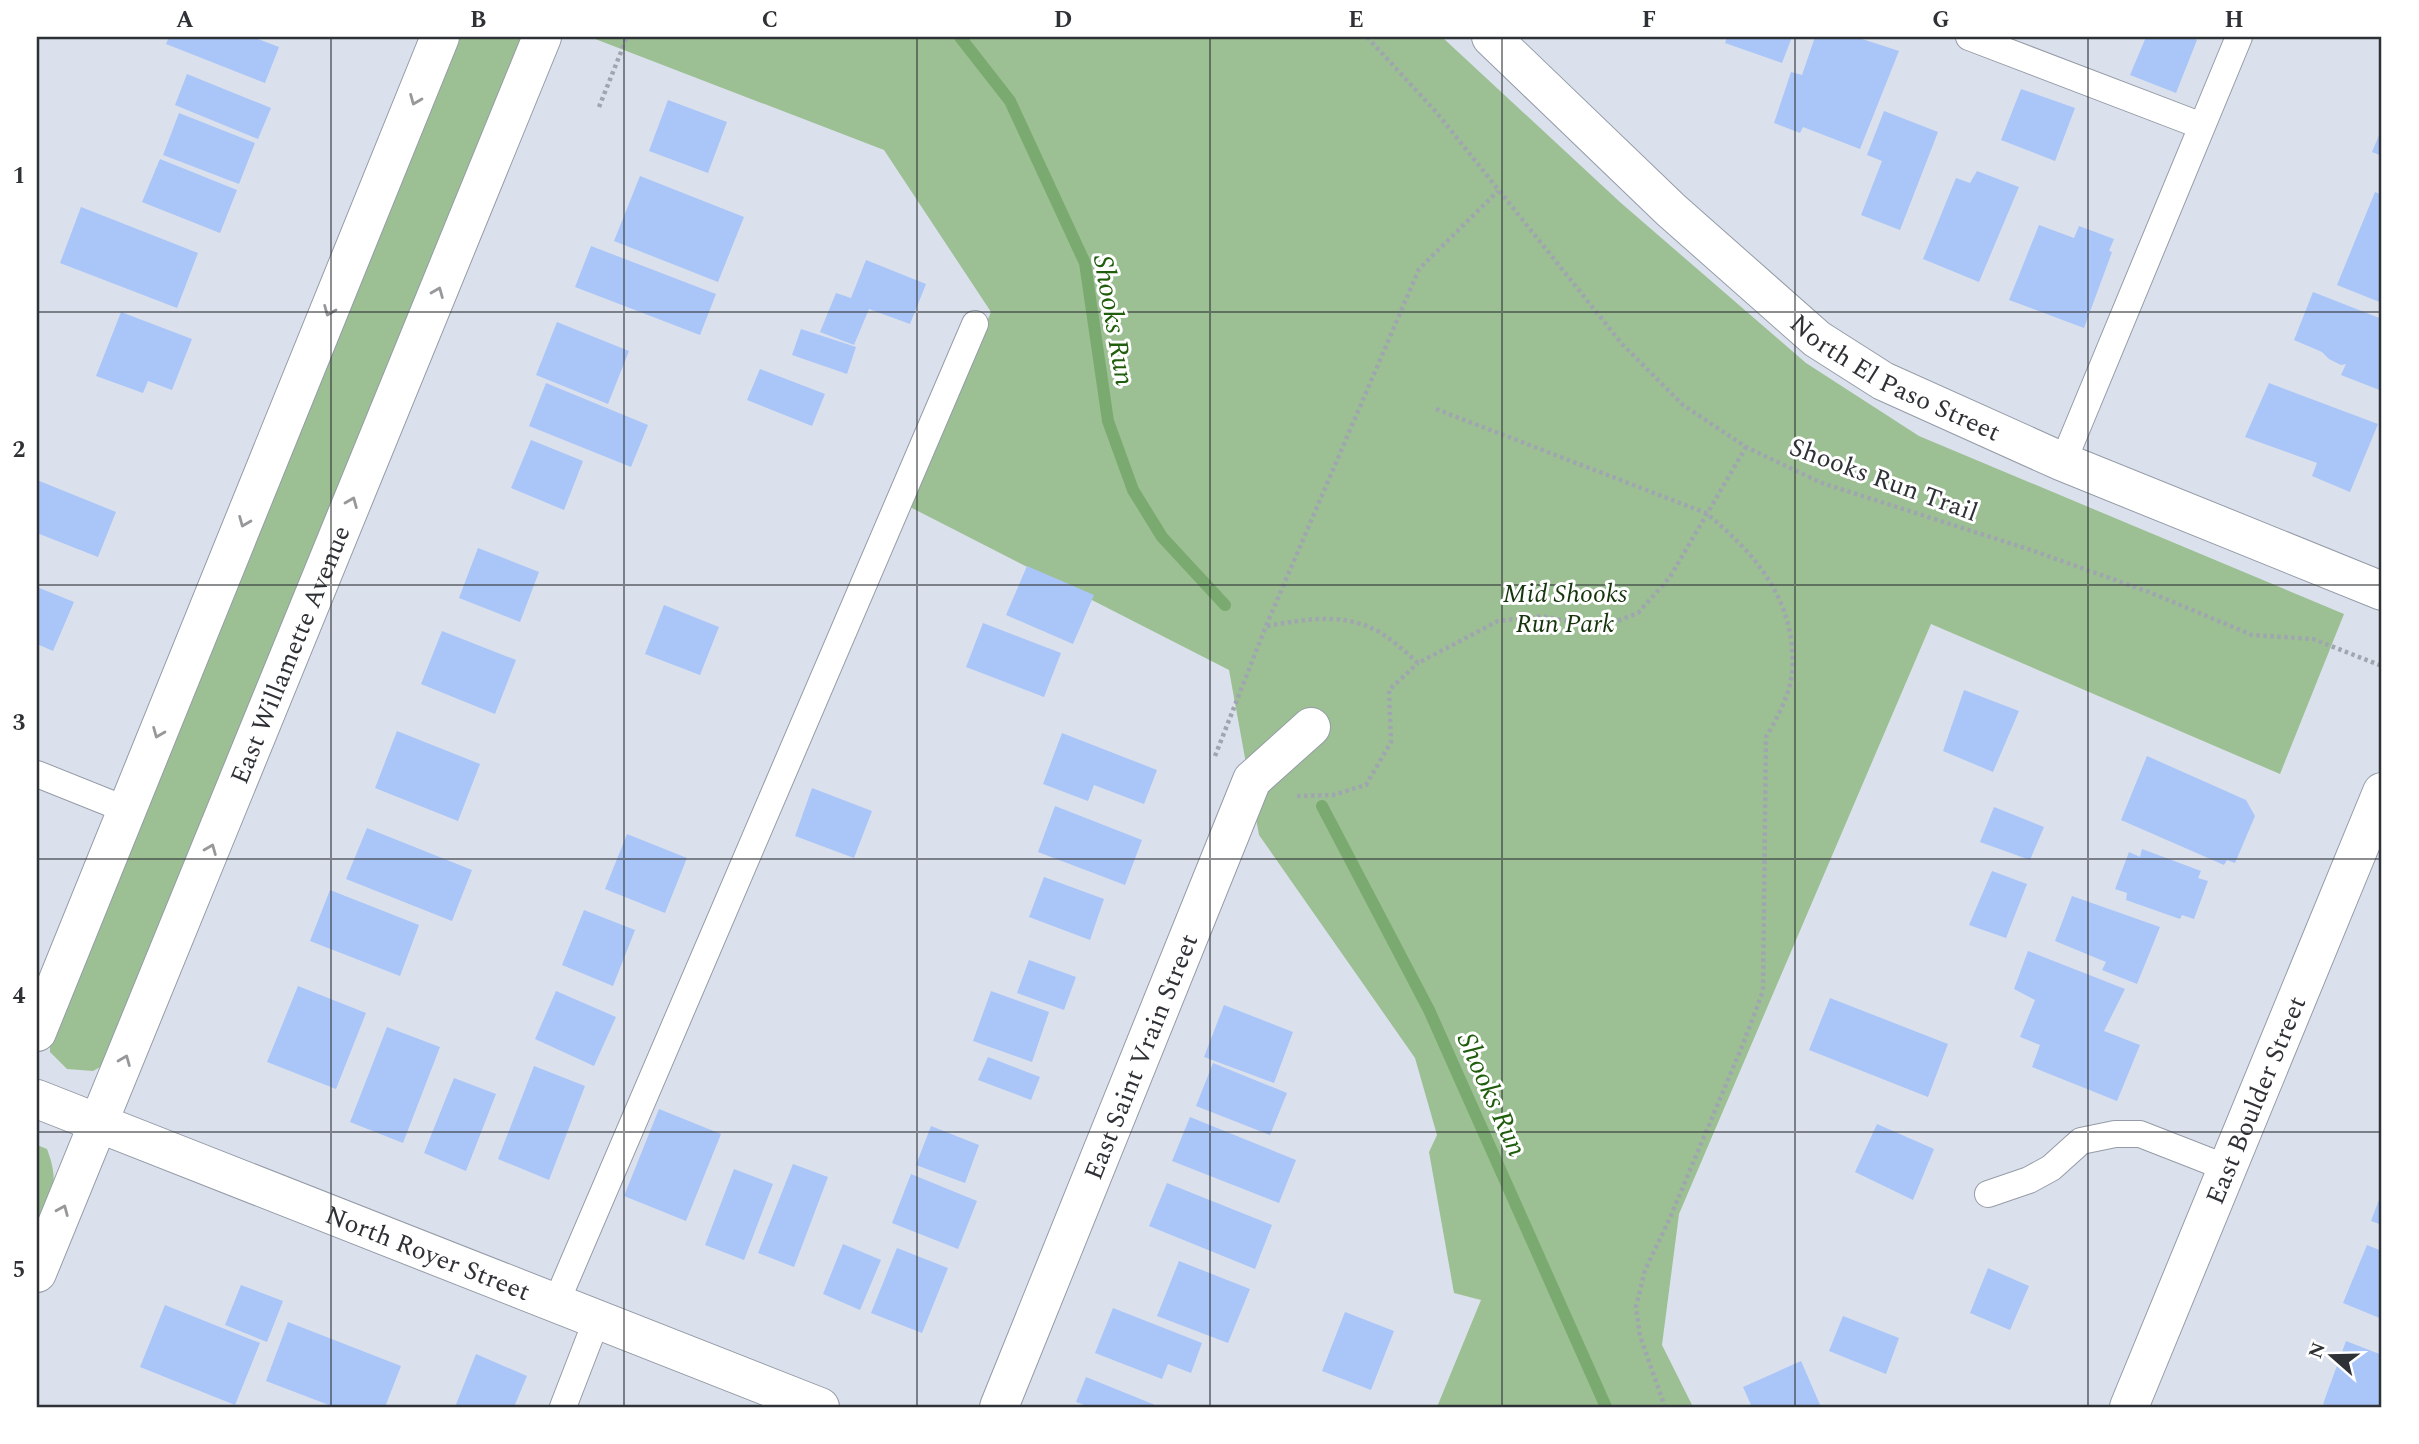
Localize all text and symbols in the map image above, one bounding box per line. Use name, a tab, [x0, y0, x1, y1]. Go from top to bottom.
text: A	[176, 3, 194, 38]
text: B	[470, 3, 486, 38]
text: C	[762, 3, 778, 38]
text: D	[1054, 3, 1072, 38]
text: E	[1348, 3, 1364, 38]
text: F	[1642, 3, 1656, 38]
text: G	[1932, 3, 1950, 38]
text: H	[2224, 3, 2244, 38]
one-way arrow	[409, 93, 423, 105]
text: 1	[13, 159, 25, 194]
water label: Shooks Run	[1081, 251, 1146, 389]
one-way arrow	[430, 286, 444, 298]
one-way arrow	[324, 304, 338, 316]
street label: North El Paso Street	[1780, 305, 2007, 452]
street label: Shooks Run Trail	[1784, 427, 1984, 533]
text: 2	[13, 433, 26, 468]
one-way arrow	[344, 497, 358, 509]
one-way arrow	[238, 515, 252, 527]
street label: East Willamette Avenue	[220, 520, 361, 790]
park label: Mid Shooks Run Park	[1503, 574, 1627, 644]
text: 3	[13, 706, 26, 741]
one-way arrow	[153, 726, 167, 738]
one-way arrow	[202, 844, 216, 856]
street label: East Saint Vrain Street	[1074, 928, 1209, 1186]
text: 4	[13, 979, 26, 1014]
street label: East Boulder Street	[2195, 990, 2317, 1211]
water label: Shooks Run	[1445, 1026, 1538, 1164]
one-way arrow	[116, 1054, 130, 1066]
street label: North Royer Street	[319, 1195, 536, 1312]
one-way arrow	[55, 1204, 69, 1217]
text: 5	[13, 1253, 25, 1288]
north arrow	[2296, 1322, 2366, 1392]
text: N	[2301, 1338, 2334, 1363]

